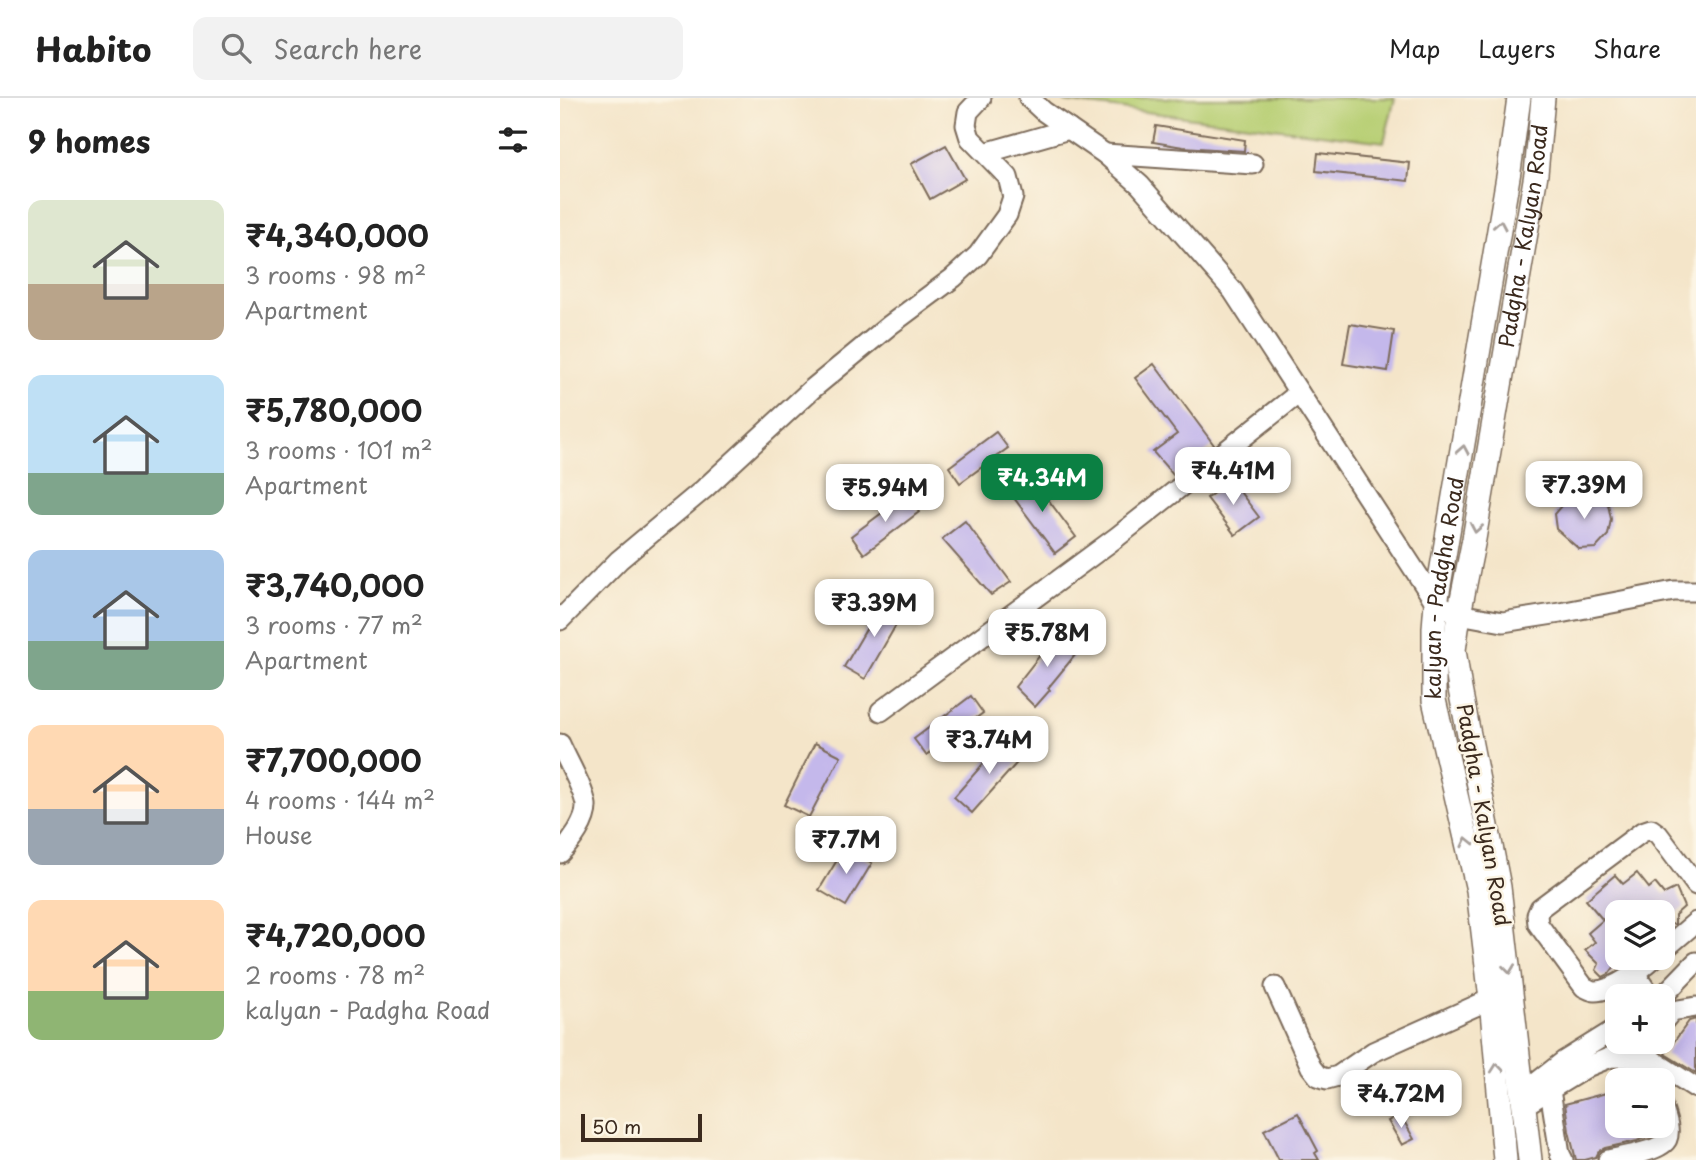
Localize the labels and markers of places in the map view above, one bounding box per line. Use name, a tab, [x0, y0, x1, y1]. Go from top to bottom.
pin: ₹4.41M	[1176, 448, 1290, 507]
pin: ₹4.34M	[985, 454, 1099, 514]
pin: ₹7.39M	[1527, 462, 1641, 521]
pin: ₹5.94M	[828, 464, 942, 524]
pin: ₹3.39M	[817, 580, 931, 639]
pin: ₹5.78M	[990, 610, 1104, 669]
pin: ₹3.74M	[932, 716, 1046, 776]
pin: ₹7.7M	[797, 816, 895, 876]
pin: ₹4.72M	[1344, 1070, 1458, 1130]

